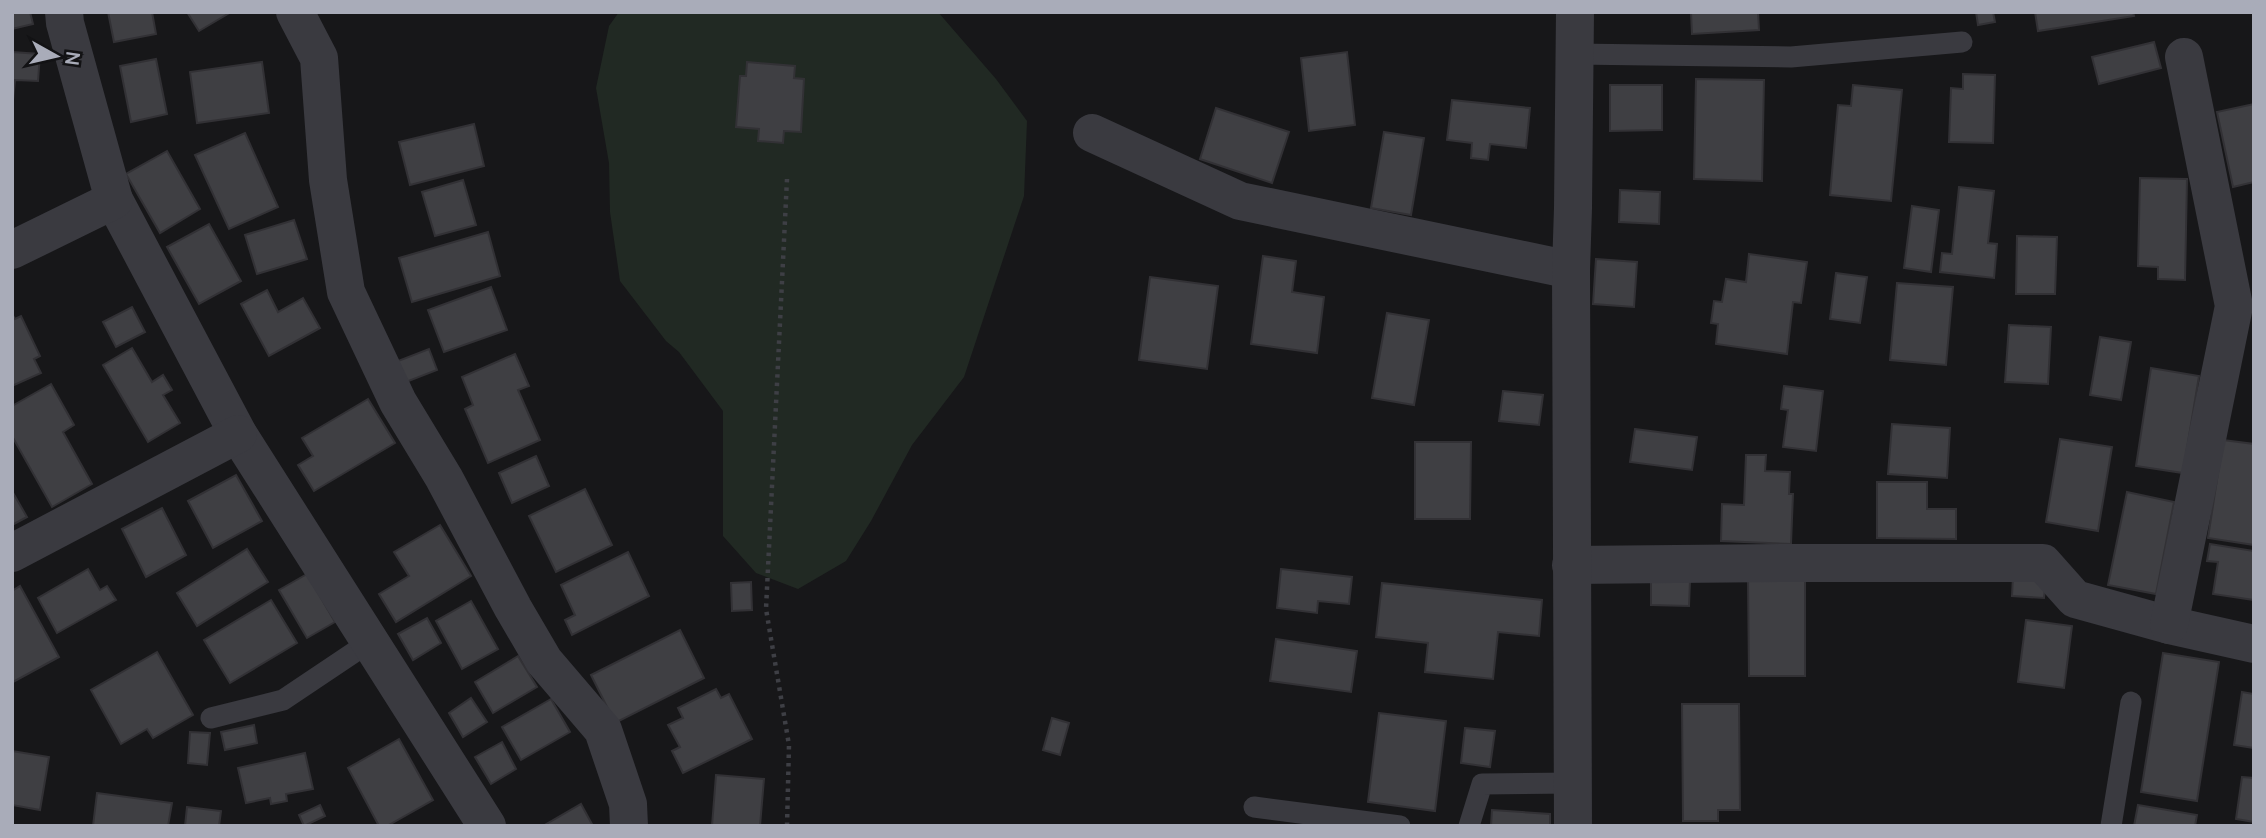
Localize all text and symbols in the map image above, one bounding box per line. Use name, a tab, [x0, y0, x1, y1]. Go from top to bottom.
north arrow	[21, 21, 91, 91]
text: N	[59, 50, 87, 67]

